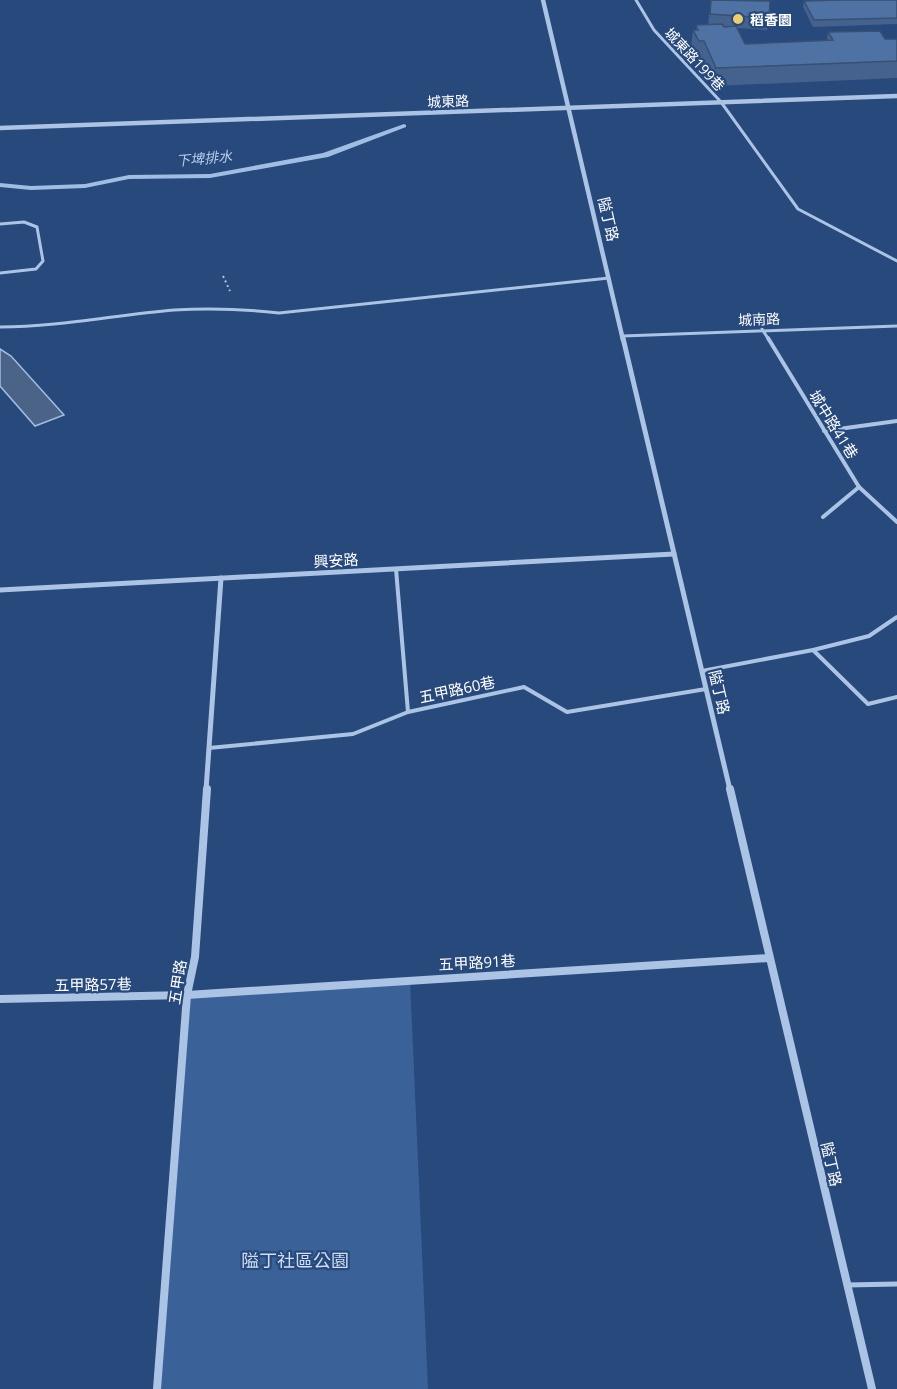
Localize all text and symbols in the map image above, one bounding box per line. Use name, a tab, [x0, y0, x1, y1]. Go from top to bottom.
place label: 稻香園	[750, 10, 792, 29]
marker: 稻香園	[731, 12, 745, 26]
street label: 城東路199巷	[661, 23, 729, 95]
street label: 城東路	[427, 91, 469, 111]
water label: 下埤排水	[175, 146, 234, 170]
street label: 隘丁路	[594, 195, 624, 243]
street label: 城南路	[738, 309, 780, 329]
street label: 城中路41巷	[805, 386, 863, 462]
street label: 興安路	[313, 549, 359, 571]
street label: 隘丁路	[705, 668, 735, 716]
street label: 五甲路60巷	[417, 671, 497, 707]
street label: 五甲路91巷	[438, 950, 516, 974]
street label: 五甲路	[164, 958, 190, 1006]
street label: 五甲路57巷	[54, 973, 132, 995]
street label: 隘丁路	[817, 1140, 847, 1188]
park label: 隘丁社區公園	[241, 1248, 349, 1272]

